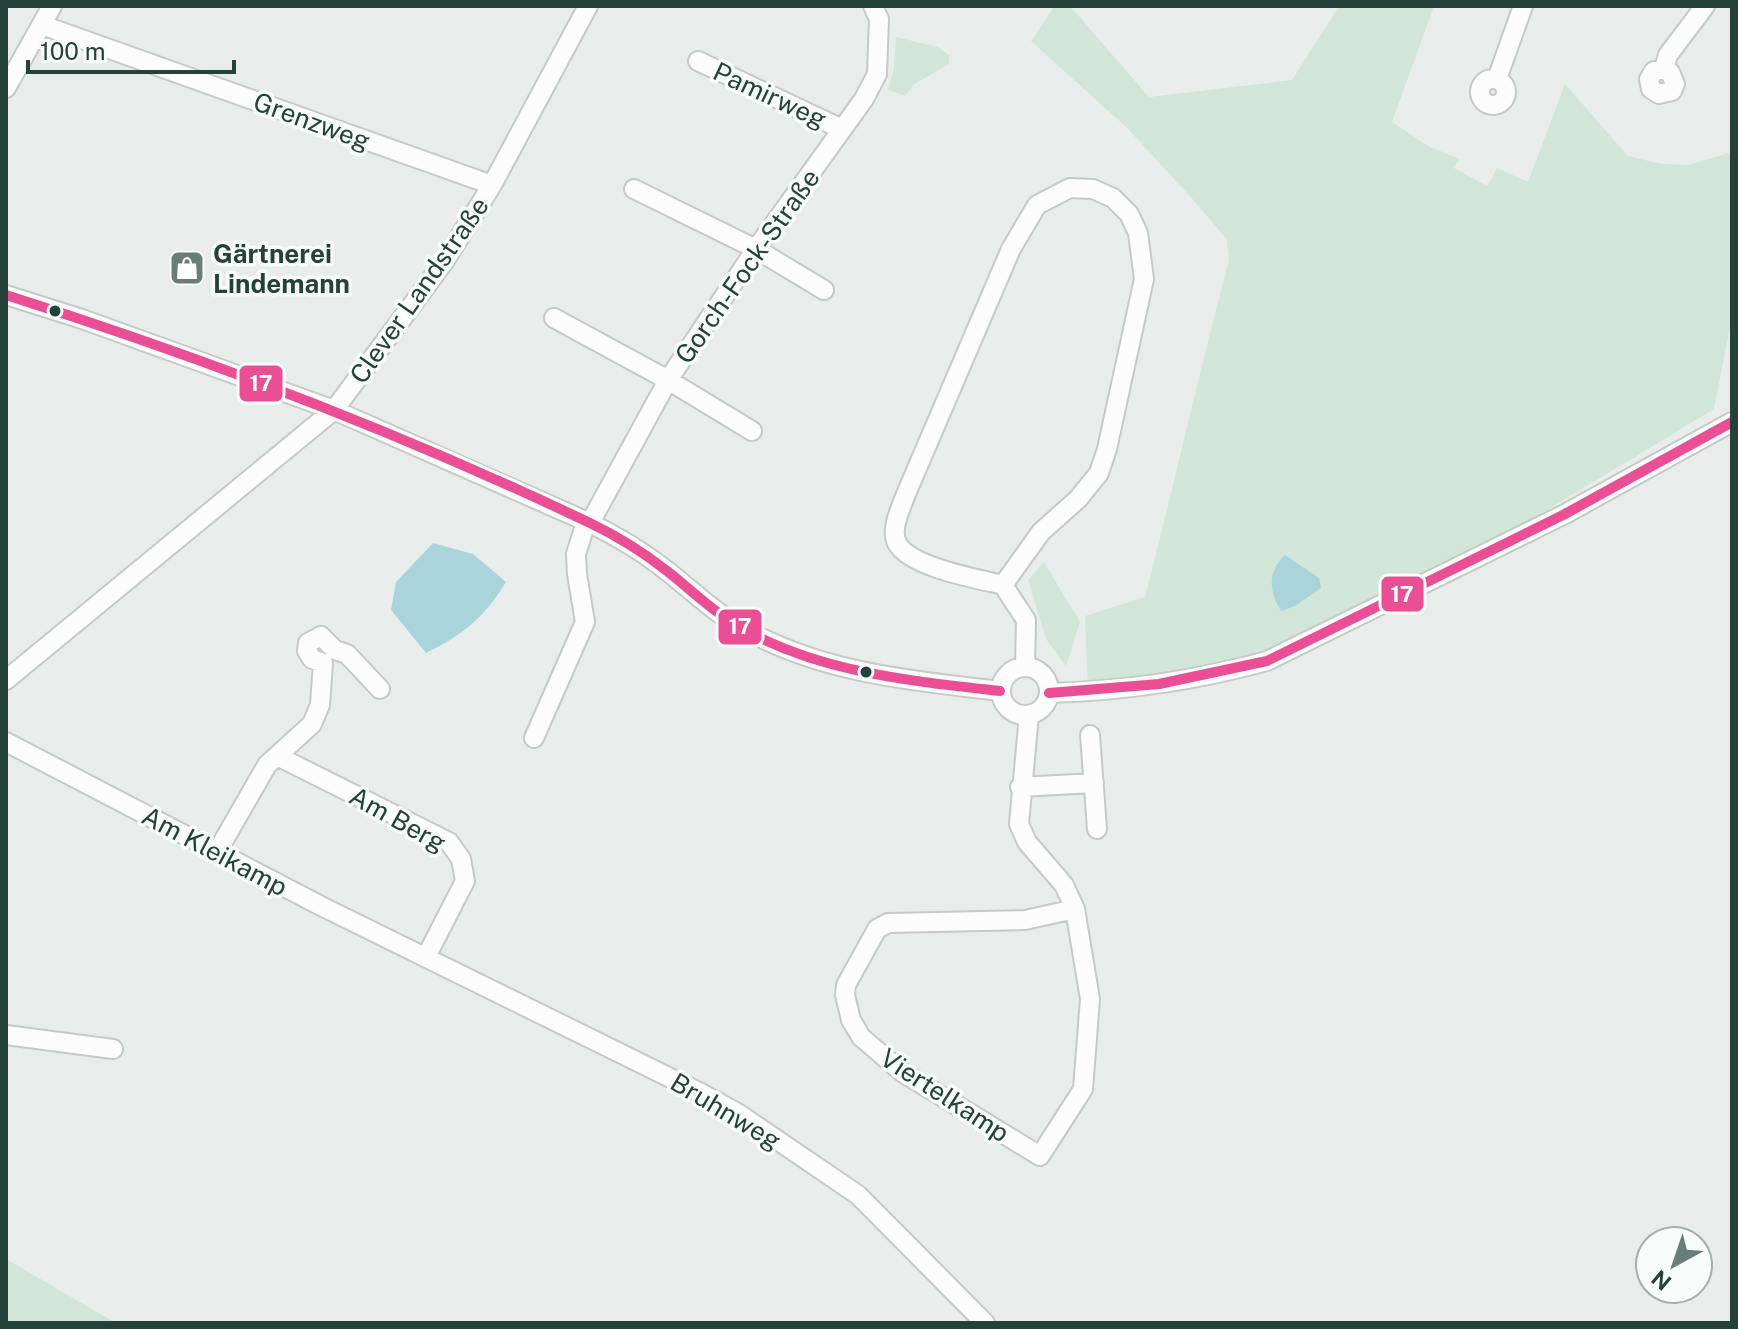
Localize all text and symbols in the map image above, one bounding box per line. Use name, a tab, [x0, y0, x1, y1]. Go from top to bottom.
scale bar	[28, 24, 234, 74]
text: 100 m	[40, 37, 106, 65]
street label: Pamirweg	[709, 55, 831, 135]
street label: Grenzweg	[249, 86, 375, 156]
street label: Gorch-Fock-Straße	[668, 163, 826, 369]
street label: Clever Landstraße	[343, 191, 495, 389]
place label: Gärtnerei Lindemann	[213, 238, 350, 299]
shop icon: Gärtnerei Lindemann	[168, 249, 206, 287]
unlabelled marker	[47, 303, 63, 319]
line badge: 17	[238, 364, 284, 403]
text: 17	[249, 370, 273, 396]
line badge: 17	[1380, 575, 1425, 613]
text: 17	[1390, 581, 1414, 607]
line badge: 17	[717, 608, 763, 646]
text: 17	[728, 613, 752, 639]
unlabelled marker	[858, 664, 874, 680]
street label: Am Berg	[344, 780, 452, 858]
street label: Am Kleikamp	[137, 800, 293, 902]
street label: Viertelkamp	[875, 1042, 1015, 1148]
street label: Bruhnweg	[665, 1066, 787, 1156]
north arrow	[1634, 1225, 1714, 1305]
text: N	[1646, 1265, 1676, 1296]

